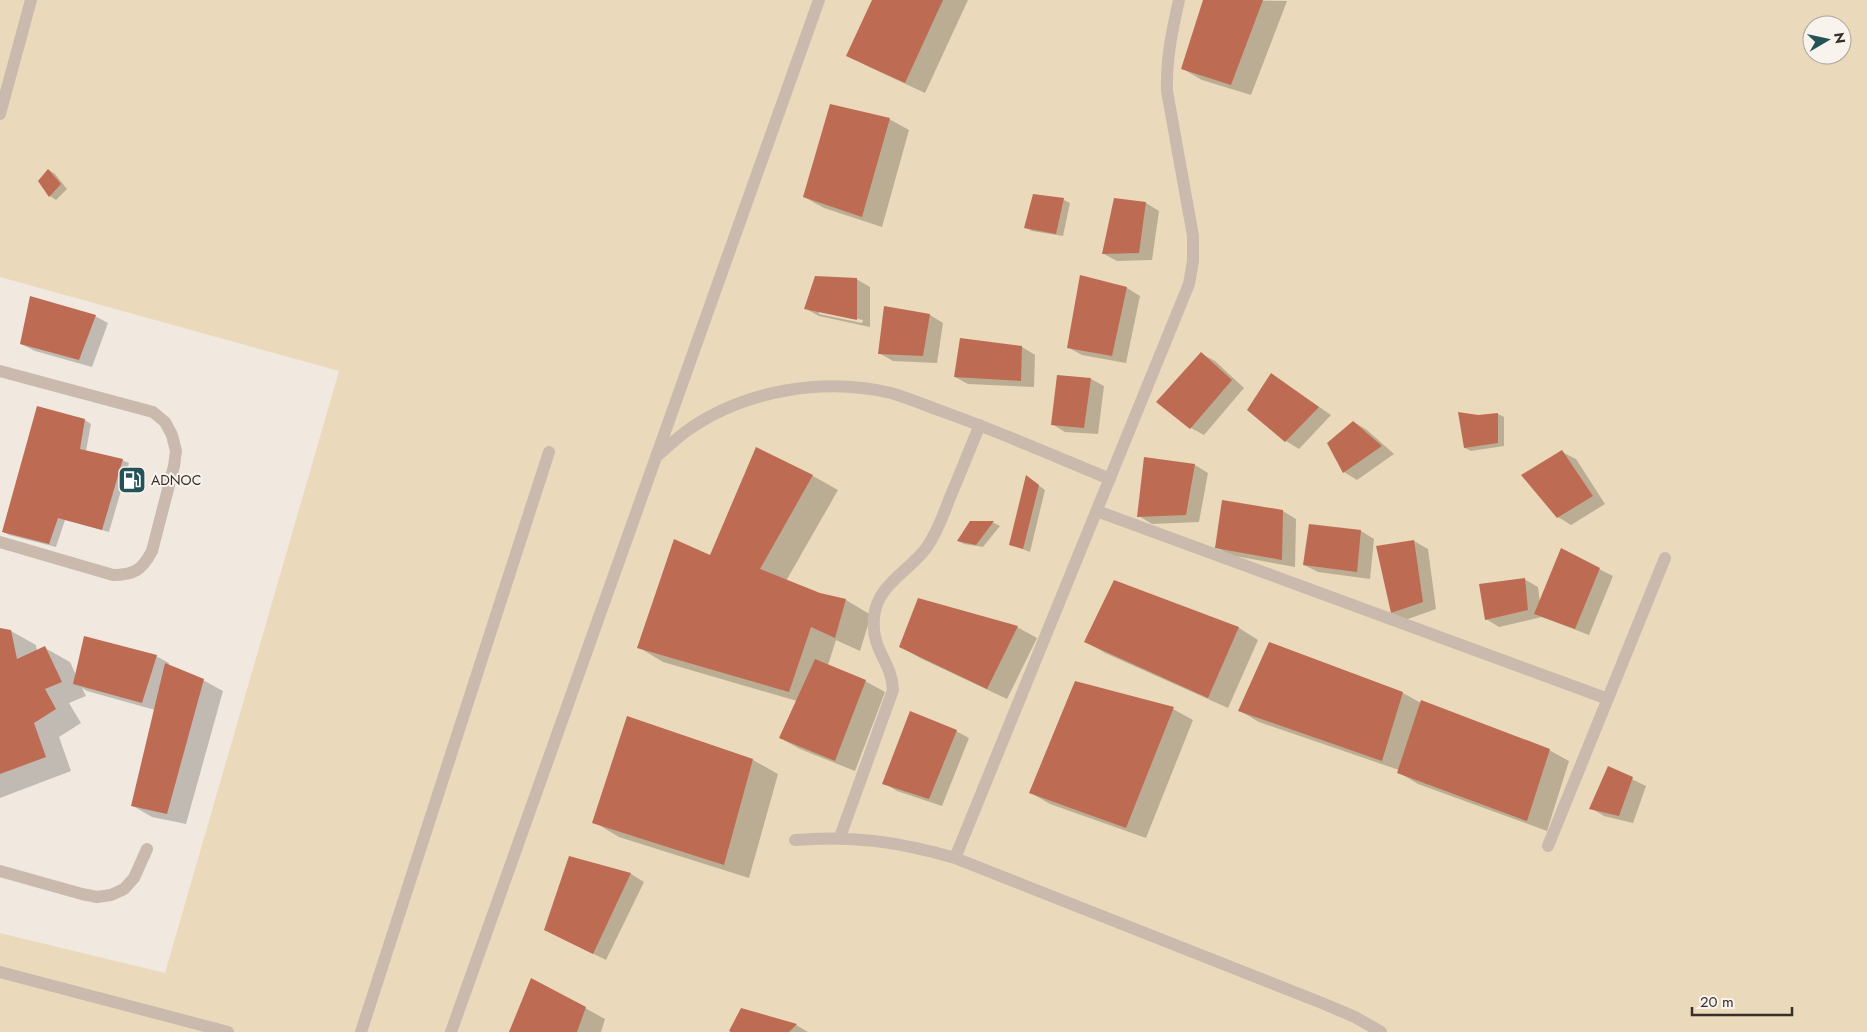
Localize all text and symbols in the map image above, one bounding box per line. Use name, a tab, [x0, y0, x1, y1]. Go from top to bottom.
north arrow	[1802, 15, 1852, 65]
text: N	[1829, 31, 1851, 45]
fuel station icon: ADNOC	[117, 465, 147, 495]
place label: ADNOC	[151, 470, 201, 490]
scale bar	[1692, 984, 1792, 1016]
text: 20 m	[1700, 991, 1734, 1013]

